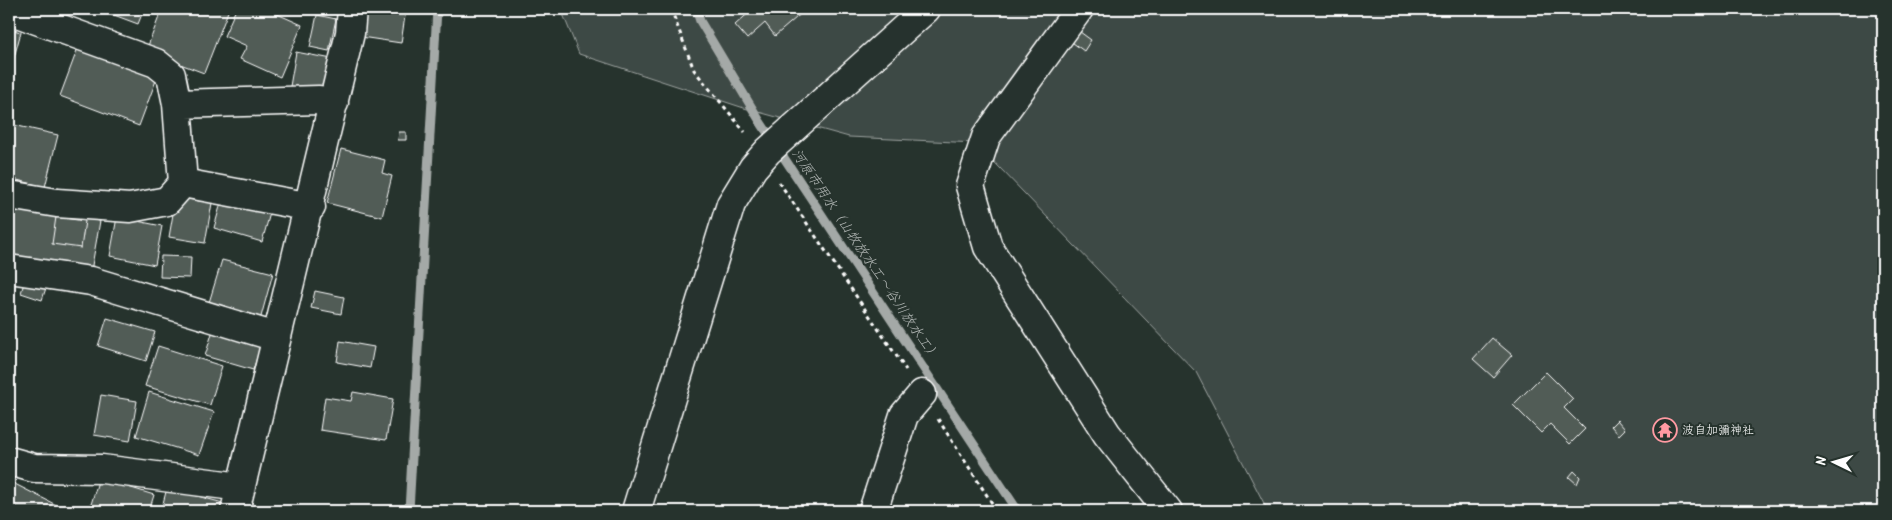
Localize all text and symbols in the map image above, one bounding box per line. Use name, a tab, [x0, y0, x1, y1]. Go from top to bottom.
water label: 河原市用水（山牧放水工～谷川放水工）	[785, 144, 945, 366]
temple icon: 波自加彌神社	[1652, 417, 1678, 443]
place label: 波自加彌神社	[1682, 421, 1754, 440]
north arrow	[1810, 438, 1860, 488]
text: N	[1811, 455, 1833, 466]

